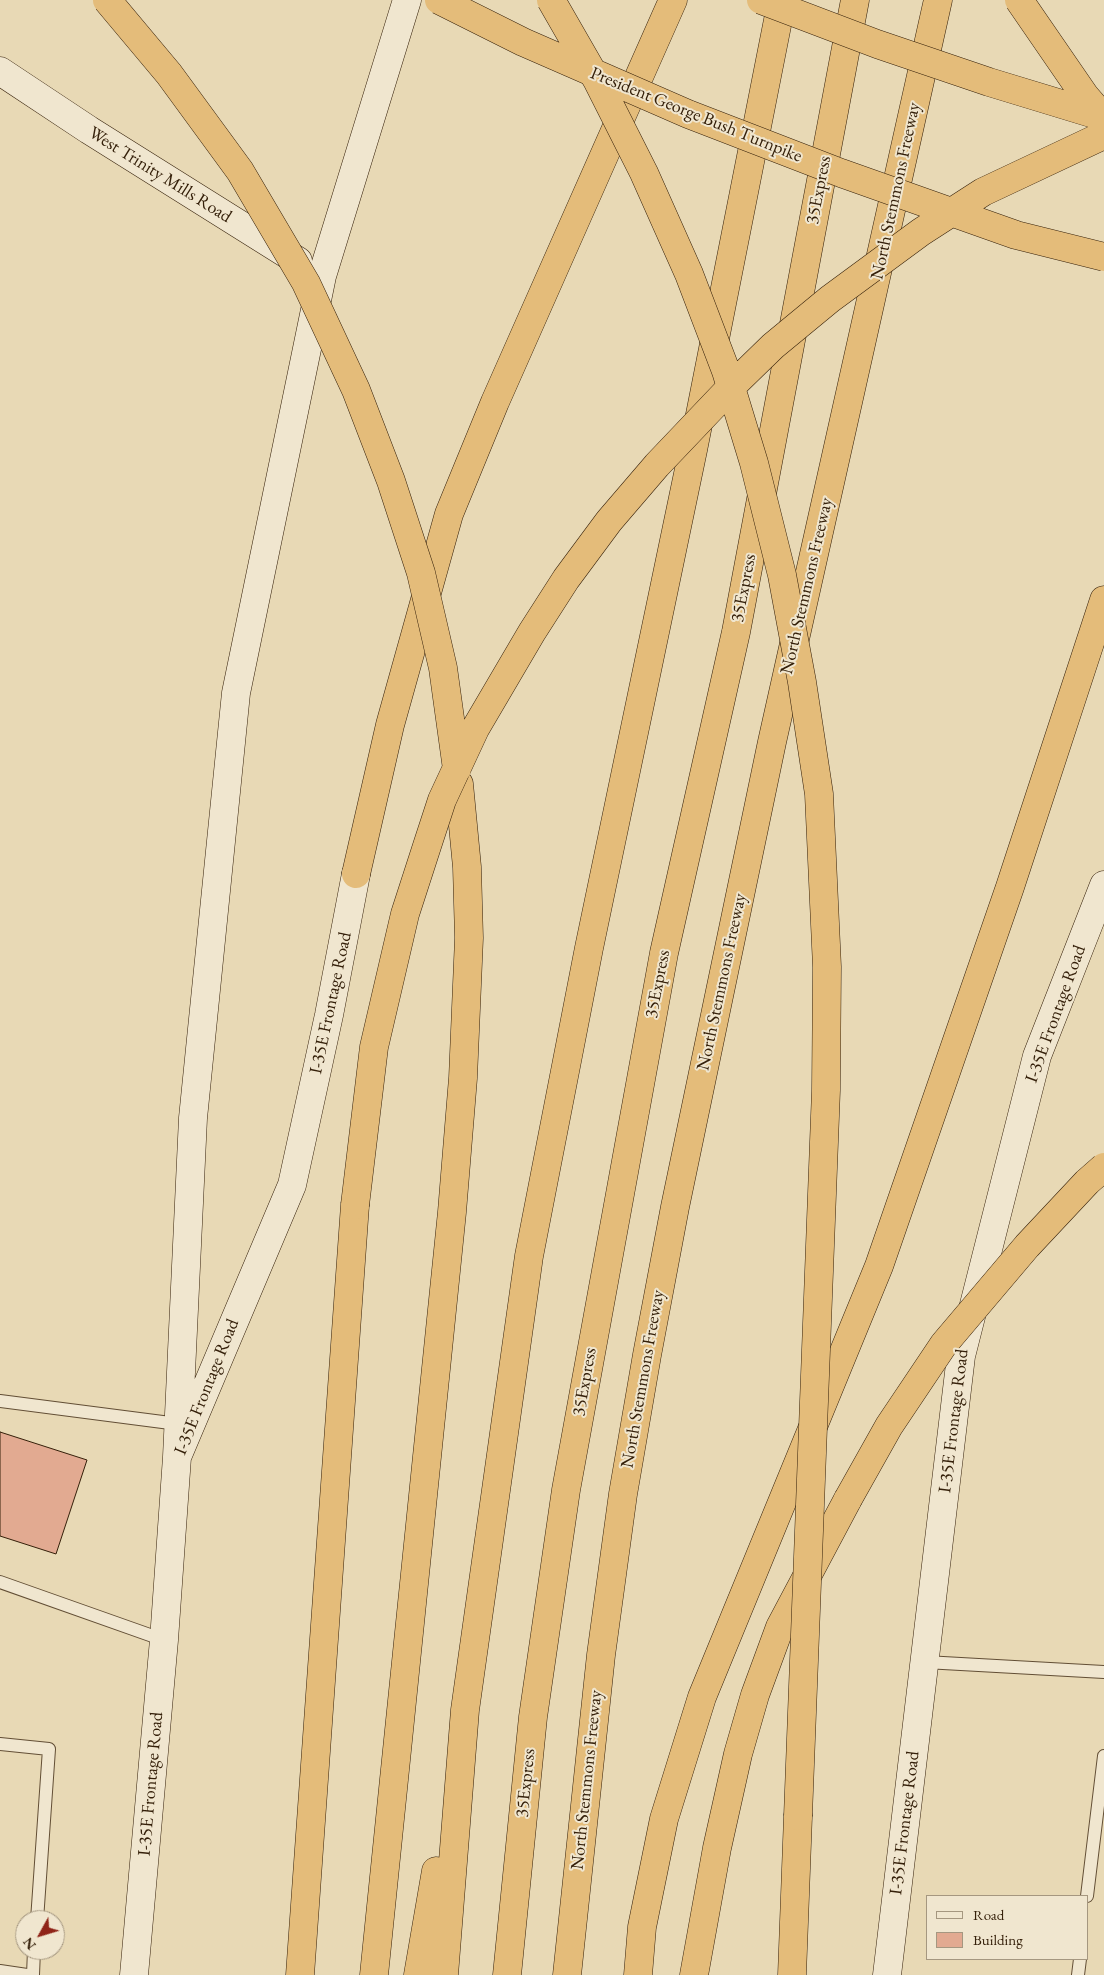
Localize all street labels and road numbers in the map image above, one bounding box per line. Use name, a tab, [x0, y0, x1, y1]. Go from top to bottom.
street label: President George Bush Turnpike	[587, 63, 805, 167]
street label: North Stemmons Freeway	[867, 100, 925, 282]
street label: West Trinity Mills Road	[84, 122, 236, 228]
street label: 35Express	[802, 154, 836, 226]
street label: North Stemmons Freeway	[776, 496, 838, 676]
street label: 35Express	[727, 552, 761, 624]
street label: North Stemmons Freeway	[693, 891, 751, 1073]
street label: I-35E Frontage Road	[305, 930, 357, 1076]
street label: I-35E Frontage Road	[1021, 942, 1091, 1086]
street label: 35Express	[641, 948, 675, 1020]
street label: North Stemmons Freeway	[617, 1288, 669, 1470]
street label: I-35E Frontage Road	[170, 1316, 244, 1458]
street label: 35Express	[568, 1346, 602, 1418]
street label: I-35E Frontage Road	[934, 1348, 974, 1494]
street label: North Stemmons Freeway	[567, 1689, 607, 1871]
street label: I-35E Frontage Road	[134, 1711, 168, 1857]
street label: 35Express	[512, 1747, 540, 1819]
street label: I-35E Frontage Road	[885, 1750, 925, 1896]

